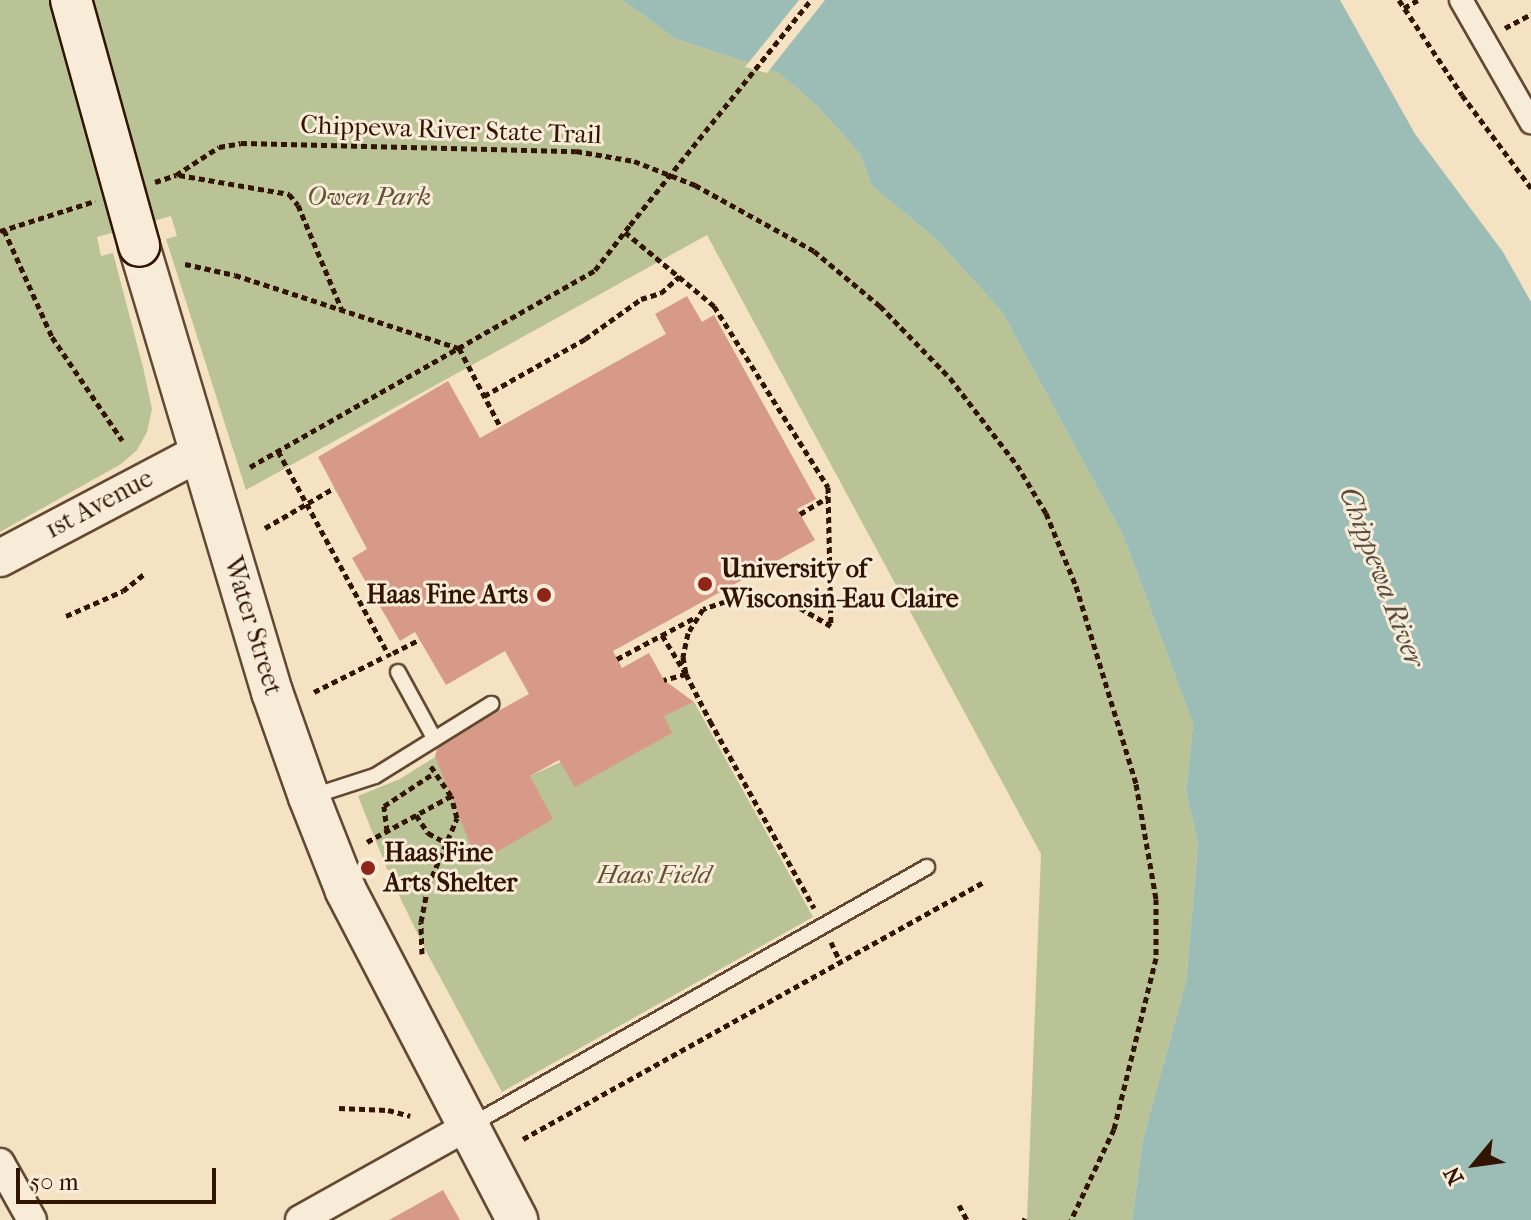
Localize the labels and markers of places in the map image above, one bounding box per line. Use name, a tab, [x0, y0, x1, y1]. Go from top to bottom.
place label: University of Wisconsin-Eau Claire	[721, 553, 959, 614]
marker: University of Wisconsin-Eau Claire	[696, 575, 714, 593]
place label: Haas Fine Arts	[366, 579, 528, 611]
marker: Haas Fine Arts	[535, 586, 553, 604]
place label: Haas Fine Arts Shelter	[384, 837, 517, 898]
marker: Haas Fine Arts Shelter	[359, 859, 377, 877]

